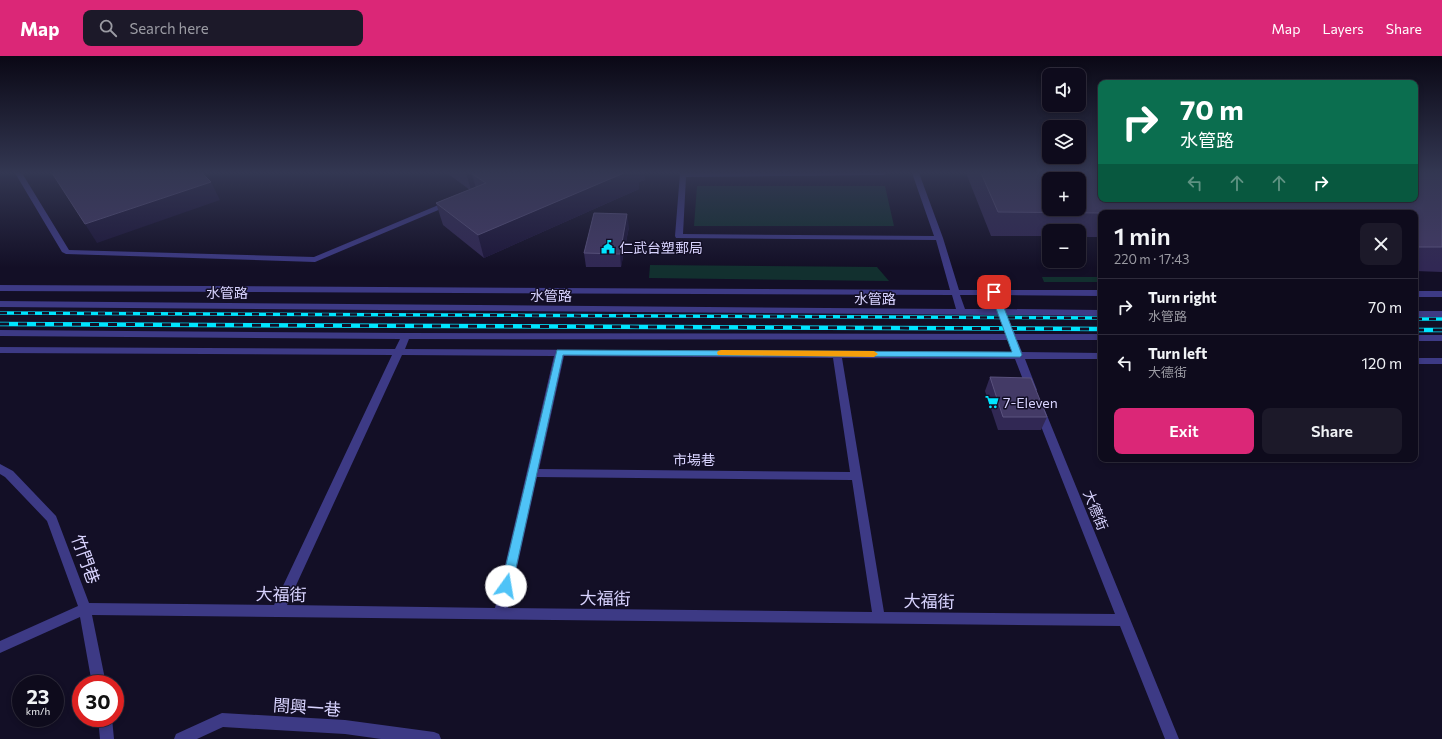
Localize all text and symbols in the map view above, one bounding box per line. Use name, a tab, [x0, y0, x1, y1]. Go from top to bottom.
search box	[83, 10, 363, 46]
text: Map	[20, 17, 59, 40]
icon: search	[97, 17, 119, 39]
text: Search here	[129, 19, 209, 37]
text: Map	[1272, 20, 1300, 37]
text: Layers	[1322, 20, 1364, 37]
text: Share	[1386, 20, 1422, 37]
map controls	[1042, 68, 1086, 268]
button: sound	[1042, 68, 1086, 112]
text: 70 m	[1180, 92, 1244, 126]
icon: right	[1114, 96, 1166, 148]
button: layers	[1042, 120, 1086, 164]
text: 水管路	[1180, 129, 1234, 151]
button: +	[1042, 172, 1086, 216]
icon: left	[1184, 172, 1206, 194]
icon: ahead	[1226, 172, 1248, 194]
icon: ahead	[1268, 172, 1290, 194]
icon: right	[1310, 172, 1332, 194]
text: 1 min	[1114, 221, 1171, 250]
button: close	[1360, 223, 1402, 265]
button: −	[1042, 224, 1086, 268]
public building icon: 仁武台塑郵局	[600, 239, 616, 255]
place label: 仁武台塑郵局	[619, 239, 703, 256]
text: 220 m · 17:43	[1114, 251, 1189, 267]
pin	[977, 275, 1011, 309]
icon: arrive	[983, 281, 1005, 303]
street label: 水管路	[206, 284, 248, 301]
street label: 水管路	[530, 287, 572, 304]
text: Turn right	[1148, 288, 1217, 306]
street label: 水管路	[854, 290, 896, 307]
icon: right	[1114, 296, 1136, 318]
text: 70 m	[1368, 298, 1402, 316]
text: 水管路	[1148, 308, 1187, 324]
text: Turn left	[1148, 344, 1207, 362]
icon: left	[1114, 352, 1136, 374]
text: 120 m	[1362, 354, 1402, 372]
text: 大德街	[1148, 364, 1187, 380]
supermarket icon: 7-Eleven	[984, 394, 1000, 410]
place label: 7-Eleven	[1003, 394, 1058, 411]
button: Exit	[1114, 408, 1254, 454]
button: Share	[1262, 408, 1402, 454]
street label: 市場巷	[673, 451, 715, 468]
street label: 大德街	[1080, 487, 1112, 533]
street label: 竹門巷	[67, 531, 105, 587]
position arrow	[485, 565, 527, 607]
street label: 大福街	[255, 583, 307, 605]
street label: 大福街	[579, 587, 631, 609]
street label: 大福街	[903, 590, 955, 612]
speed limit sign: 30	[72, 675, 124, 727]
text: 23	[26, 684, 50, 708]
street label: 閤興一巷	[272, 694, 342, 720]
text: km/h	[26, 705, 50, 717]

